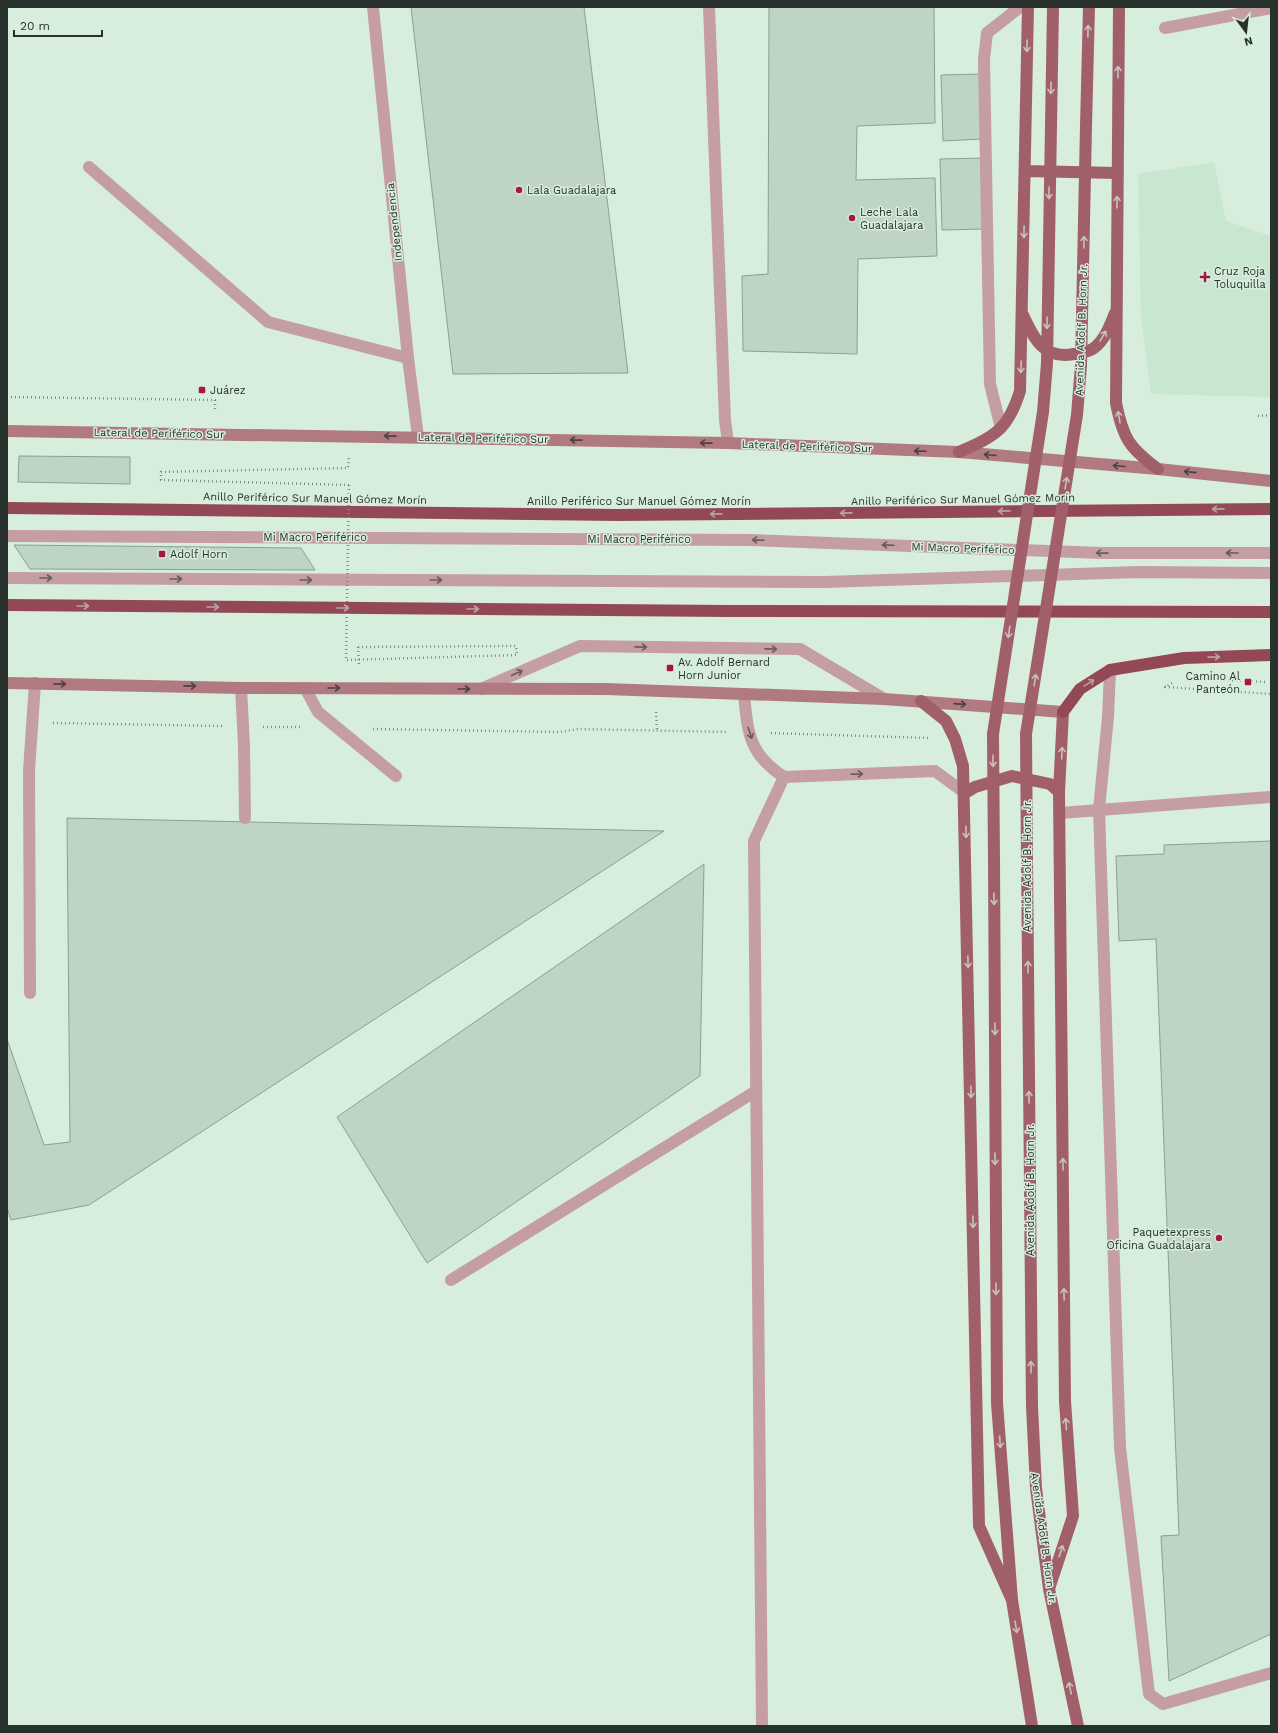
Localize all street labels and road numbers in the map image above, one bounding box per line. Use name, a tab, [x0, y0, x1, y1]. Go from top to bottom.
street label: Independencia	[384, 182, 405, 262]
street label: Avenida Adolf B. Horn Jr.	[1073, 264, 1090, 396]
street label: Lateral de Periférico Sur	[93, 426, 225, 441]
street label: Lateral de Periférico Sur	[417, 431, 549, 446]
street label: Lateral de Periférico Sur	[741, 438, 873, 455]
street label: Anillo Periférico Sur Manuel Gómez Morín	[203, 490, 427, 507]
street label: Anillo Periférico Sur Manuel Gómez Morín	[851, 491, 1075, 508]
street label: Anillo Periférico Sur Manuel Gómez Morín	[527, 495, 751, 508]
street label: Mi Macro Periférico	[263, 531, 367, 544]
street label: Mi Macro Periférico	[587, 533, 691, 546]
street label: Mi Macro Periférico	[911, 540, 1015, 557]
street label: Avenida Adolf B. Horn Jr.	[1021, 800, 1034, 932]
street label: Avenida Adolf B. Horn Jr.	[1024, 1124, 1037, 1256]
street label: Avenida Adolf B. Horn Jr.	[1028, 1472, 1059, 1605]

